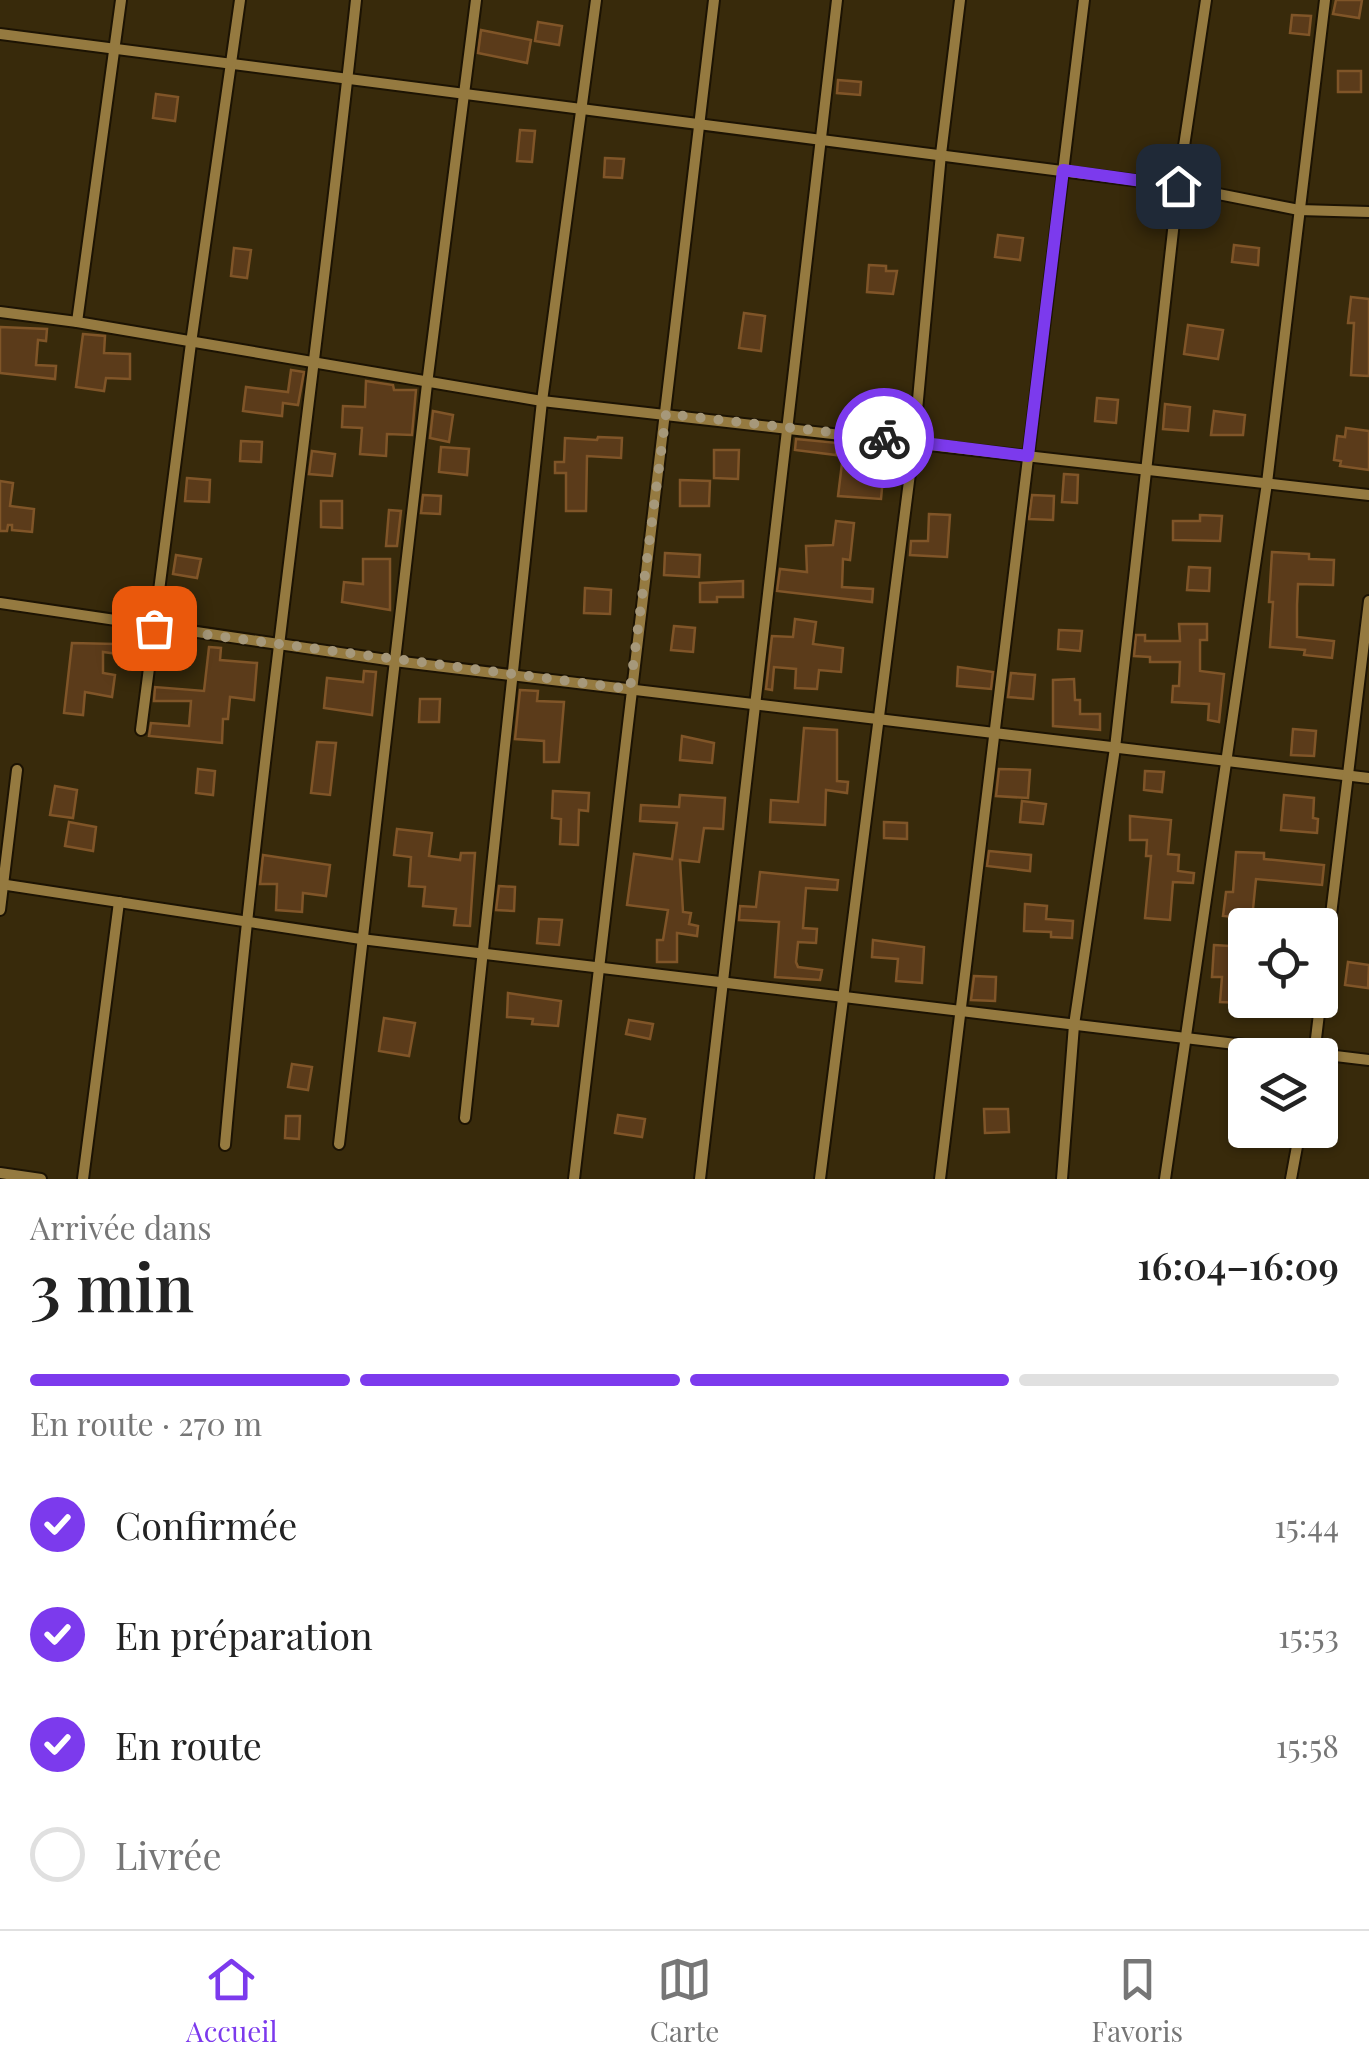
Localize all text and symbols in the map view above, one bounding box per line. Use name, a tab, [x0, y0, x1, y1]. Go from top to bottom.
pin	[1136, 144, 1221, 229]
icon: home	[1151, 159, 1206, 214]
courier	[834, 388, 934, 488]
icon: bike	[857, 411, 912, 466]
pin	[112, 586, 197, 671]
icon: bag	[127, 601, 182, 656]
map controls	[1228, 908, 1338, 1148]
button: locate	[1228, 908, 1338, 1018]
button: layers	[1228, 1038, 1338, 1148]
text: Arrivée dans	[30, 1205, 212, 1248]
text: 16:04–16:09	[1137, 1239, 1339, 1290]
text: 3 min	[30, 1242, 194, 1328]
text: En route · 270 m	[30, 1401, 262, 1444]
icon: check	[30, 1497, 85, 1552]
text: Confirmée	[115, 1499, 297, 1550]
text: 15:44	[1274, 1503, 1339, 1546]
icon: check	[30, 1607, 85, 1662]
text: En préparation	[115, 1609, 373, 1660]
text: 15:53	[1278, 1613, 1339, 1656]
icon: check	[30, 1717, 85, 1772]
text: En route	[115, 1719, 262, 1770]
text: 15:58	[1276, 1723, 1339, 1766]
text: Livrée	[115, 1829, 222, 1880]
tab: Accueil	[186, 1952, 278, 2049]
tab: Carte	[650, 1952, 719, 2049]
tab: Favoris	[1092, 1952, 1183, 2049]

